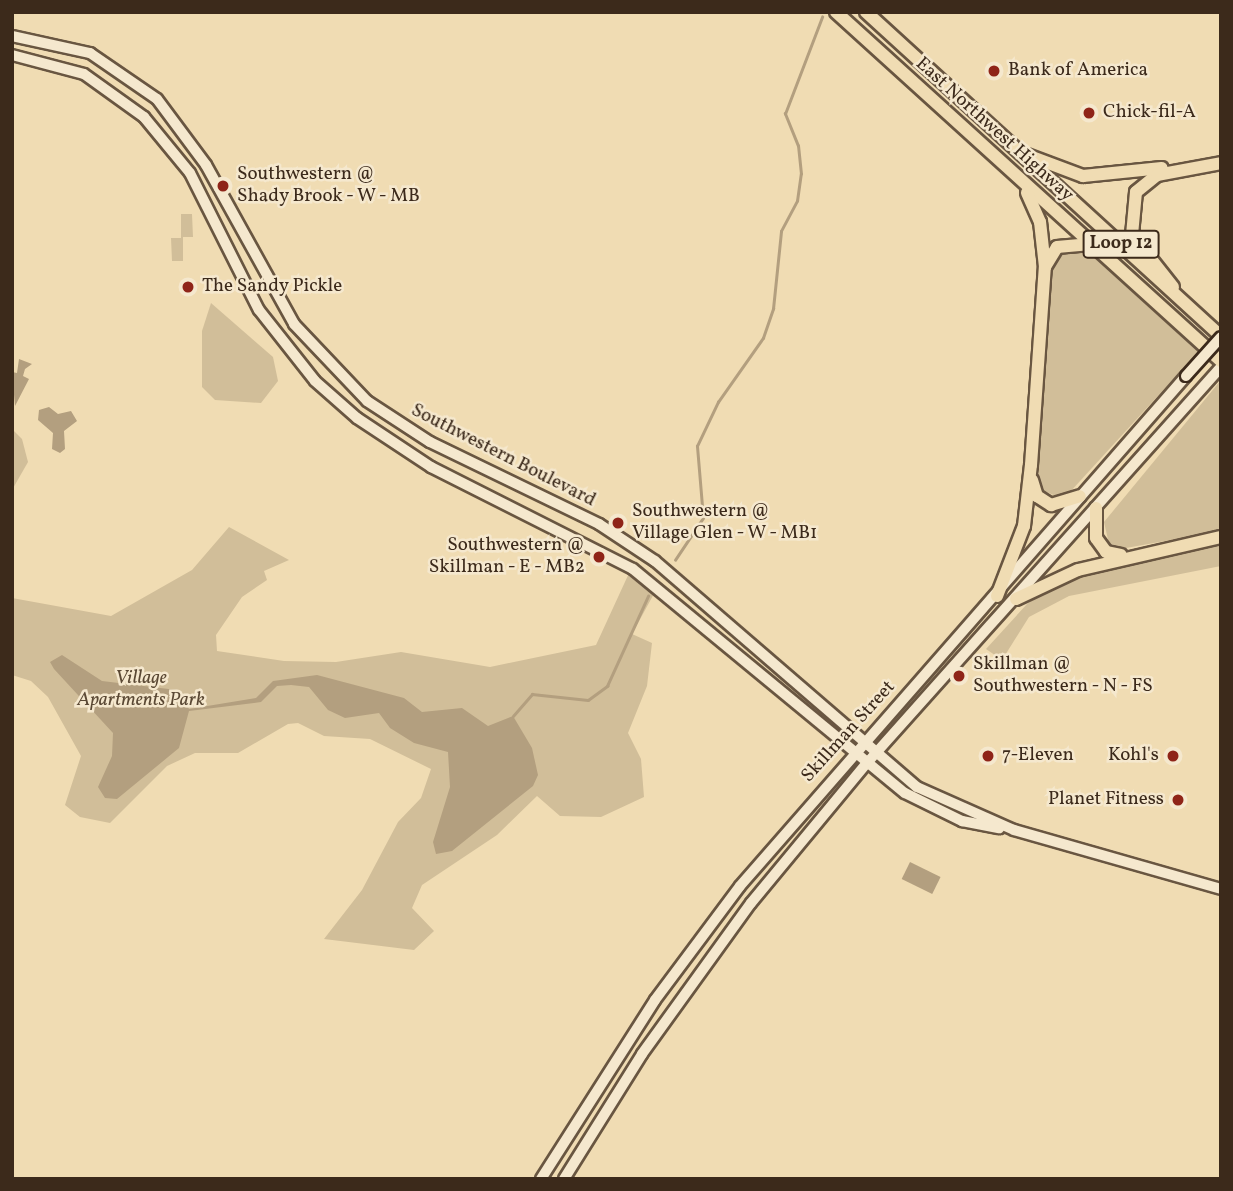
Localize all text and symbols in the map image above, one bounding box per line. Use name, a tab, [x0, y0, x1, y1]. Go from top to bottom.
street label: East Northwest Highway	[910, 53, 1078, 207]
place label: Bank of America	[1008, 60, 1146, 82]
marker: Bank of America	[986, 63, 1002, 79]
place label: Chick-fil-A	[1103, 102, 1196, 124]
marker: Chick-fil-A	[1081, 105, 1097, 121]
place label: Southwestern @ Shady Brook - W - MB	[237, 164, 423, 208]
marker: Southwestern @ Shady Brook - W - MB	[215, 178, 231, 194]
road number: Loop 12	[1082, 230, 1160, 258]
place label: The Sandy Pickle	[202, 276, 343, 298]
marker: The Sandy Pickle	[180, 279, 196, 295]
street label: Southwestern Boulevard	[407, 400, 599, 512]
place label: Southwestern @ Village Glen - W - MB1	[632, 501, 820, 545]
marker: Southwestern @ Village Glen - W - MB1	[610, 515, 626, 531]
place label: Southwestern @ Skillman - E - MB2	[427, 535, 585, 579]
marker: Southwestern @ Skillman - E - MB2	[591, 549, 607, 565]
place label: Skillman @ Southwestern - N - FS	[973, 654, 1154, 698]
park label: Village Apartments Park	[77, 668, 205, 712]
marker: Skillman @ Southwestern - N - FS	[951, 668, 967, 684]
street label: Skillman Street	[797, 676, 901, 788]
place label: 7-Eleven	[1002, 745, 1074, 767]
place label: Kohl's	[1108, 745, 1159, 767]
marker: 7-Eleven	[980, 748, 996, 764]
marker: Kohl's	[1165, 748, 1181, 764]
place label: Planet Fitness	[1048, 789, 1164, 811]
marker: Planet Fitness	[1170, 792, 1186, 808]

